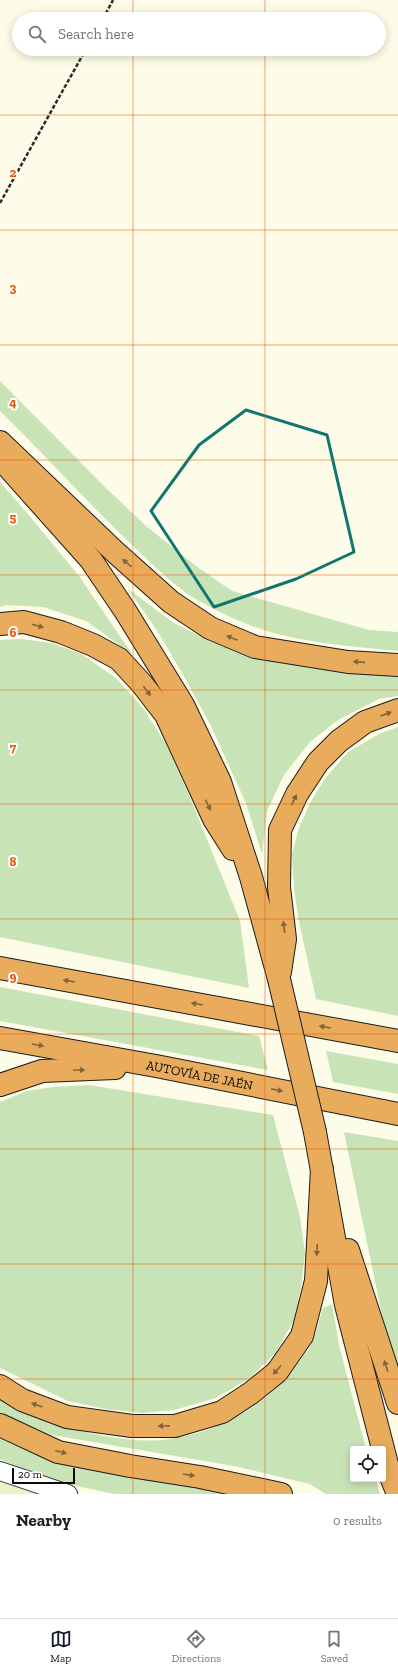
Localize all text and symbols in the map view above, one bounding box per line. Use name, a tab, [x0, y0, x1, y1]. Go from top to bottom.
search box	[12, 12, 386, 56]
icon: search	[26, 23, 48, 45]
text: Search here	[58, 25, 134, 43]
text: 2	[10, 165, 17, 180]
text: 3	[10, 280, 17, 295]
text: 4	[9, 395, 17, 410]
text: 5	[10, 510, 17, 525]
one-way arrow	[122, 558, 132, 567]
one-way arrow	[33, 623, 45, 629]
text: 6	[10, 625, 17, 640]
one-way arrow	[226, 634, 238, 640]
one-way arrow	[353, 659, 365, 666]
one-way arrow	[143, 685, 151, 696]
one-way arrow	[381, 710, 393, 716]
text: 7	[10, 740, 17, 755]
one-way arrow	[291, 795, 297, 806]
one-way arrow	[205, 799, 211, 811]
text: 8	[9, 854, 17, 869]
one-way arrow	[281, 921, 287, 933]
text: 9	[10, 969, 17, 984]
one-way arrow	[63, 977, 76, 983]
one-way arrow	[191, 1001, 204, 1007]
one-way arrow	[319, 1024, 331, 1030]
one-way arrow	[32, 1042, 44, 1048]
street label: AUTOVÍA DE JAÉN	[145, 1057, 255, 1093]
one-way arrow	[73, 1066, 85, 1073]
one-way arrow	[271, 1087, 283, 1093]
one-way arrow	[314, 1244, 321, 1256]
one-way arrow	[382, 1359, 388, 1371]
one-way arrow	[273, 1365, 282, 1375]
one-way arrow	[30, 1402, 42, 1408]
one-way arrow	[157, 1423, 170, 1429]
map controls	[350, 1446, 386, 1482]
button: locate	[350, 1446, 386, 1482]
one-way arrow	[56, 1449, 68, 1455]
scale bar	[12, 1466, 75, 1485]
text: 20 m	[18, 1468, 42, 1481]
one-way arrow	[183, 1473, 195, 1479]
text: Nearby	[16, 1510, 71, 1530]
text: 0 results	[333, 1513, 382, 1528]
tab: Map	[50, 1628, 72, 1665]
tab: Directions	[171, 1628, 221, 1665]
tab: Saved	[321, 1628, 348, 1665]

